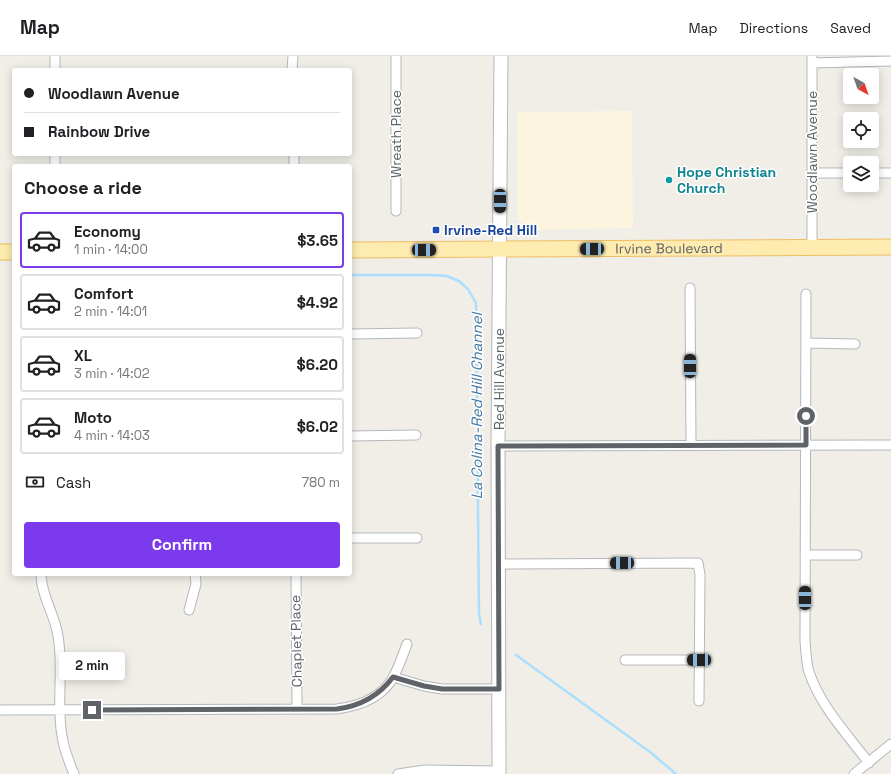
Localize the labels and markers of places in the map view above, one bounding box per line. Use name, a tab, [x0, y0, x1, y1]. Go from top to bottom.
place label: Hope Christian Church	[677, 163, 776, 197]
marker: Hope Christian Church	[664, 175, 674, 185]
place label: Irvine-Red Hill	[444, 221, 537, 239]
marker: Irvine-Red Hill	[431, 225, 441, 235]

